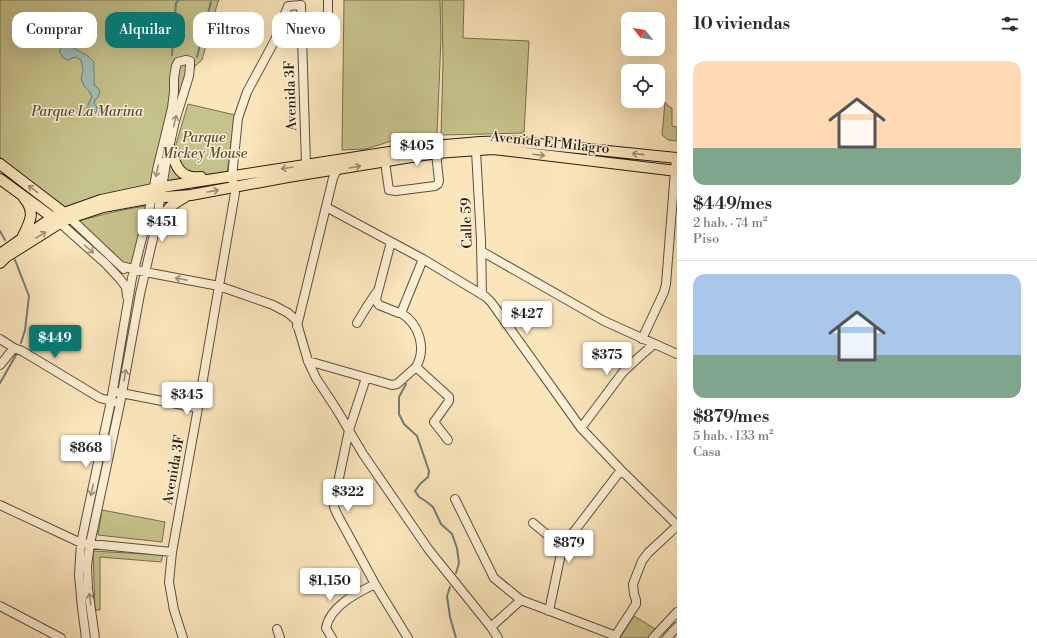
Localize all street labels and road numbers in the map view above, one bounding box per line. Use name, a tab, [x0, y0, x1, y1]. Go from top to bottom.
street label: Avenida 3F	[281, 60, 301, 133]
street label: Avenida El Milagro	[488, 128, 611, 158]
street label: Calle 59	[457, 197, 477, 249]
street label: Avenida 3F	[159, 434, 189, 507]

